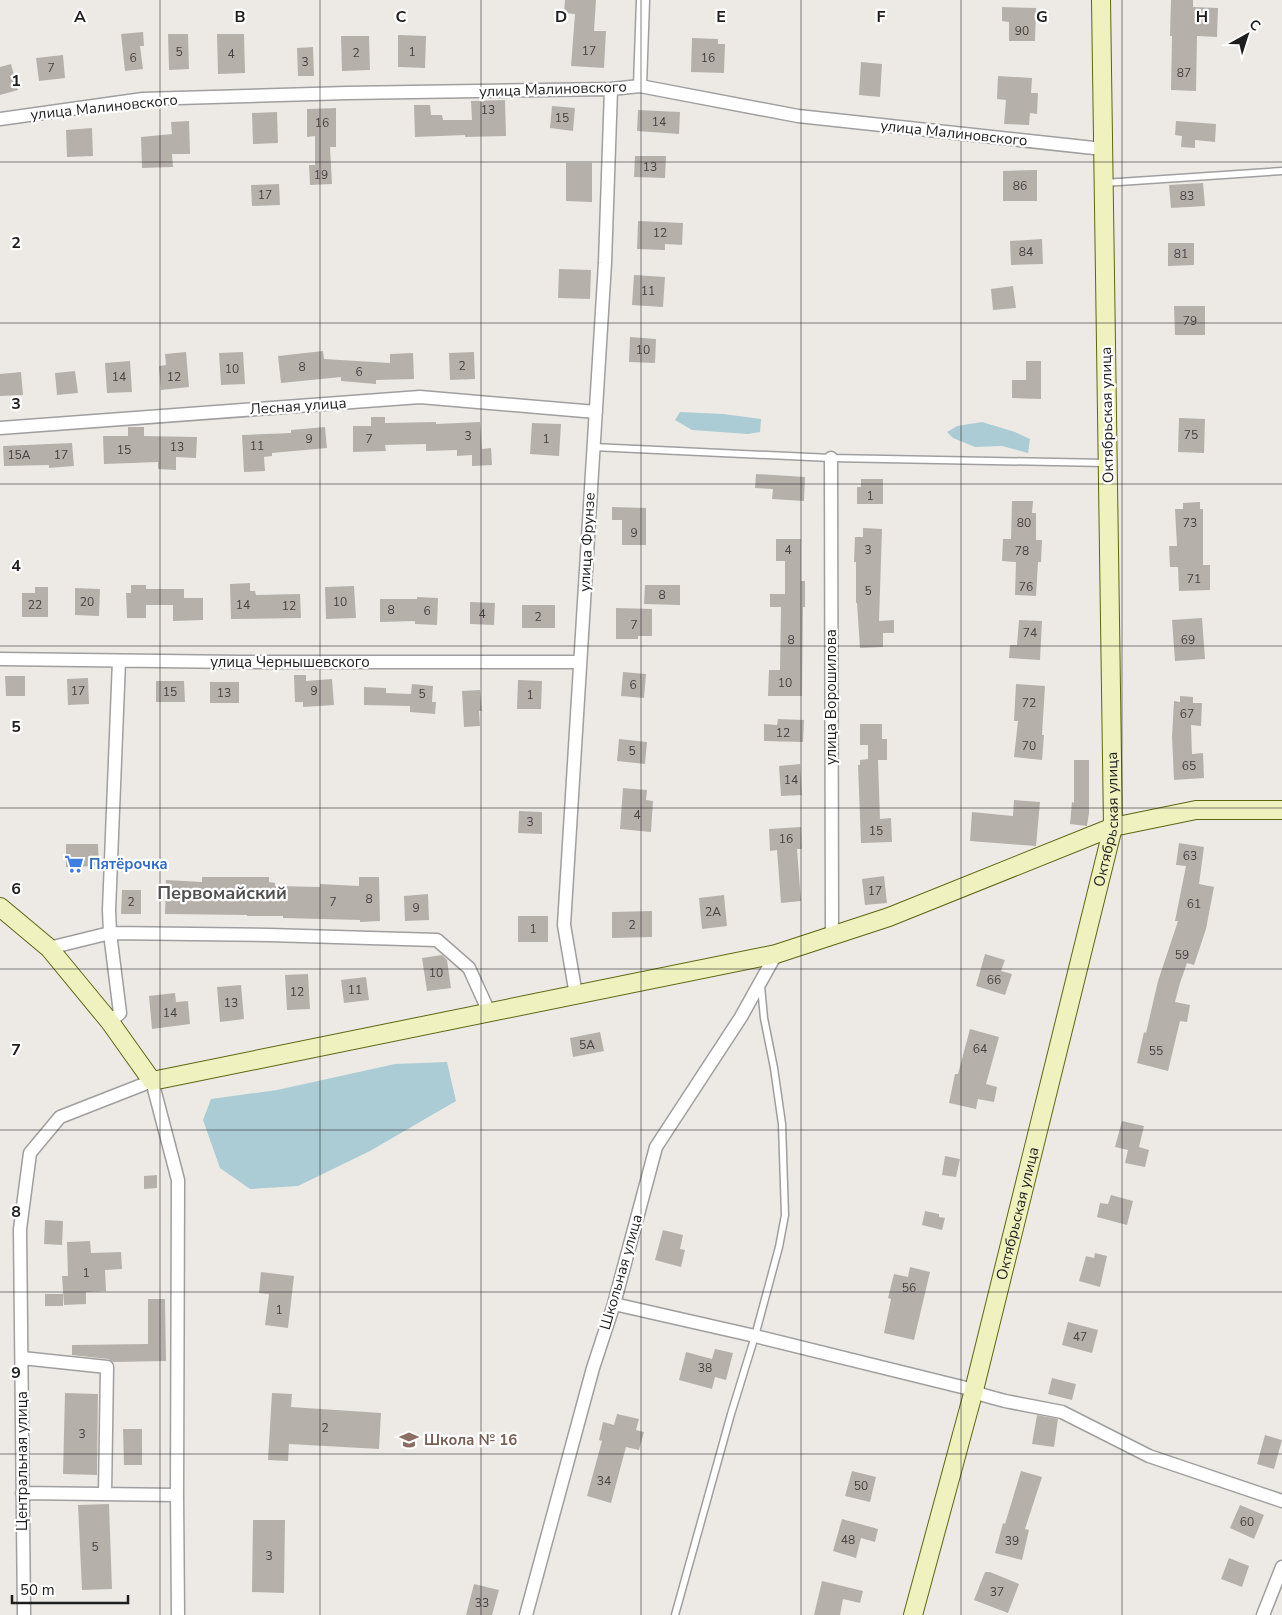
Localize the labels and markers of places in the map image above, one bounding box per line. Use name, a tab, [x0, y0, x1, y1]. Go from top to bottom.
supermarket icon: Пятёрочка	[63, 853, 85, 875]
place label: Пятёрочка	[89, 854, 168, 874]
school or university icon: Школа № 16	[398, 1429, 420, 1451]
place label: Школа № 16	[424, 1430, 517, 1450]

